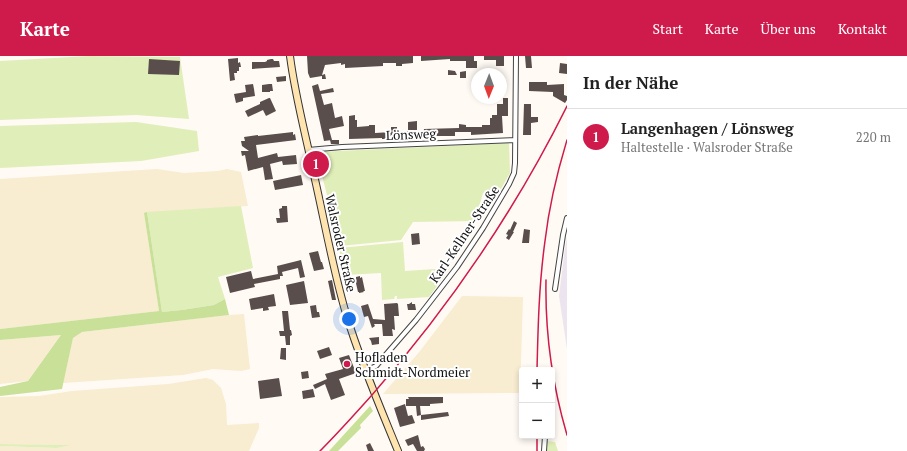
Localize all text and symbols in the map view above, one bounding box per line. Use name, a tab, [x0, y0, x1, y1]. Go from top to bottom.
text: Karte	[20, 16, 70, 41]
text: Start	[653, 19, 683, 38]
text: Karte	[705, 19, 739, 38]
text: Über uns	[761, 19, 816, 38]
text: Kontakt	[838, 19, 887, 38]
north arrow	[471, 68, 507, 104]
text: In der Nähe	[583, 71, 678, 94]
text: Langenhagen / Lönsweg	[621, 118, 794, 138]
street label: Lönsweg	[386, 124, 437, 144]
text: 1	[592, 128, 600, 146]
text: 220 m	[856, 128, 891, 146]
text: Haltestelle · Walsroder Straße	[621, 138, 793, 156]
pin: 1	[303, 149, 329, 179]
street label: Karl-Kellner-Straße	[425, 182, 503, 286]
street label: Walsroder Straße	[321, 192, 361, 294]
your location	[339, 309, 359, 329]
place label: Hofladen Schmidt-Nordmeier	[355, 348, 470, 381]
marker: Hofladen Schmidt-Nordmeier	[342, 359, 352, 369]
map controls	[519, 367, 555, 439]
button: +	[519, 367, 555, 403]
button: −	[519, 403, 555, 439]

